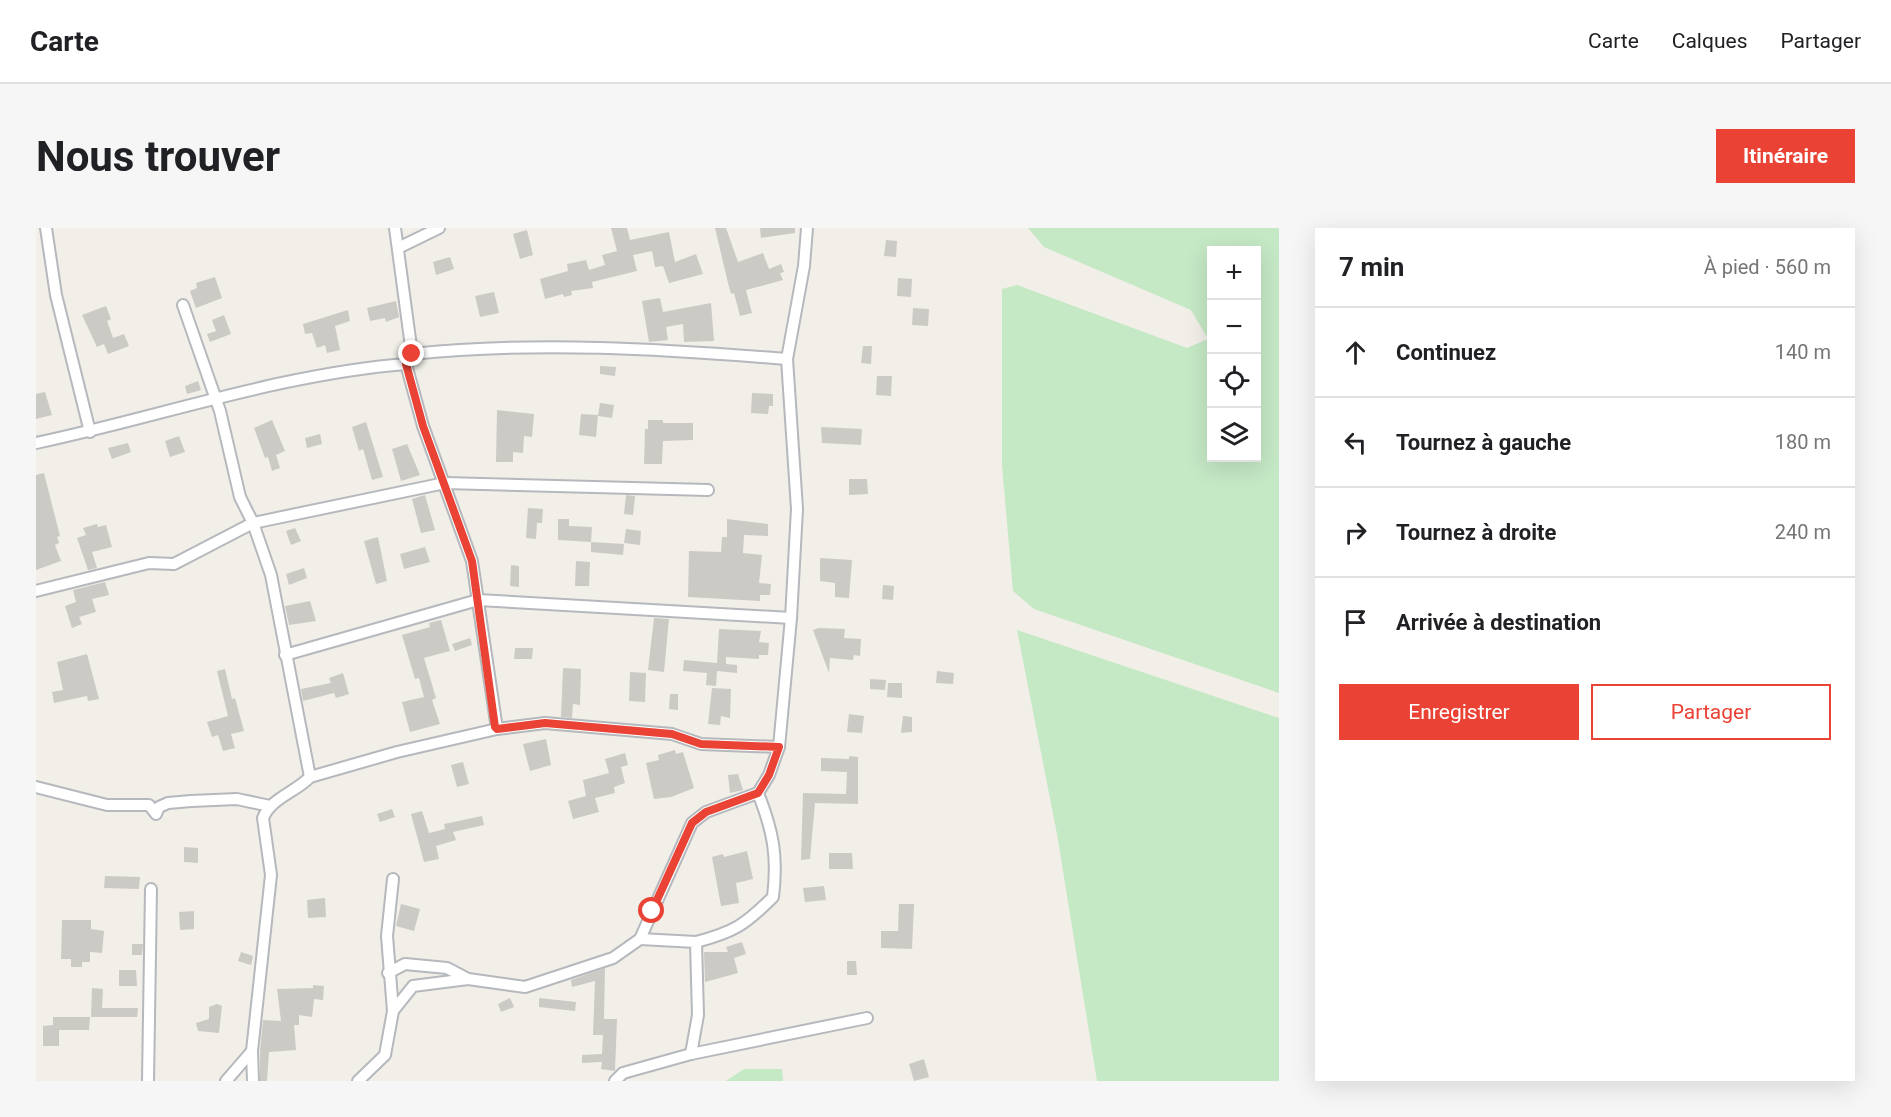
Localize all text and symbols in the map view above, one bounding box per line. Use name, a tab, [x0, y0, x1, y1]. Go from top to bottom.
text: Carte	[30, 25, 99, 58]
text: Carte	[1588, 29, 1639, 53]
text: Calques	[1672, 29, 1747, 53]
text: Partager	[1780, 29, 1861, 53]
button: Itinéraire	[1716, 129, 1855, 183]
text: Nous trouver	[36, 132, 280, 181]
map controls	[1207, 246, 1261, 462]
button: +	[1207, 246, 1261, 300]
text: 7 min	[1339, 252, 1404, 282]
text: À pied · 560 m	[1704, 255, 1831, 279]
button: −	[1207, 300, 1261, 354]
icon: ahead	[1339, 336, 1372, 369]
route end	[398, 340, 424, 366]
text: Continuez	[1396, 340, 1496, 365]
text: 140 m	[1775, 340, 1831, 364]
button: locate	[1207, 354, 1261, 408]
button: layers	[1207, 408, 1261, 462]
icon: left	[1339, 426, 1372, 459]
text: Tournez à gauche	[1396, 430, 1571, 455]
text: 180 m	[1775, 430, 1831, 454]
icon: right	[1339, 516, 1372, 549]
text: Tournez à droite	[1396, 520, 1556, 545]
text: 240 m	[1775, 520, 1831, 544]
icon: arrive	[1339, 606, 1372, 639]
text: Arrivée à destination	[1396, 610, 1601, 635]
button: Enregistrer	[1339, 684, 1579, 740]
button: Partager	[1591, 684, 1831, 740]
route start	[638, 897, 664, 923]

